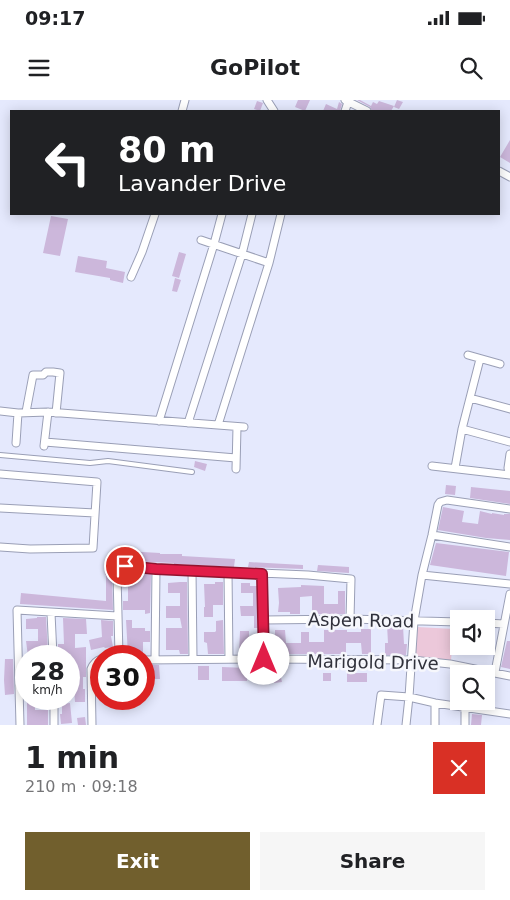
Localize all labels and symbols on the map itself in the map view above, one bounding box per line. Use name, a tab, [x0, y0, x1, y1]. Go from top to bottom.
pin	[104, 545, 146, 587]
street label: Aspen Road	[308, 609, 414, 631]
position arrow	[237, 632, 289, 684]
speed limit sign: 30	[90, 645, 155, 710]
street label: Marigold Drive	[307, 650, 439, 674]

